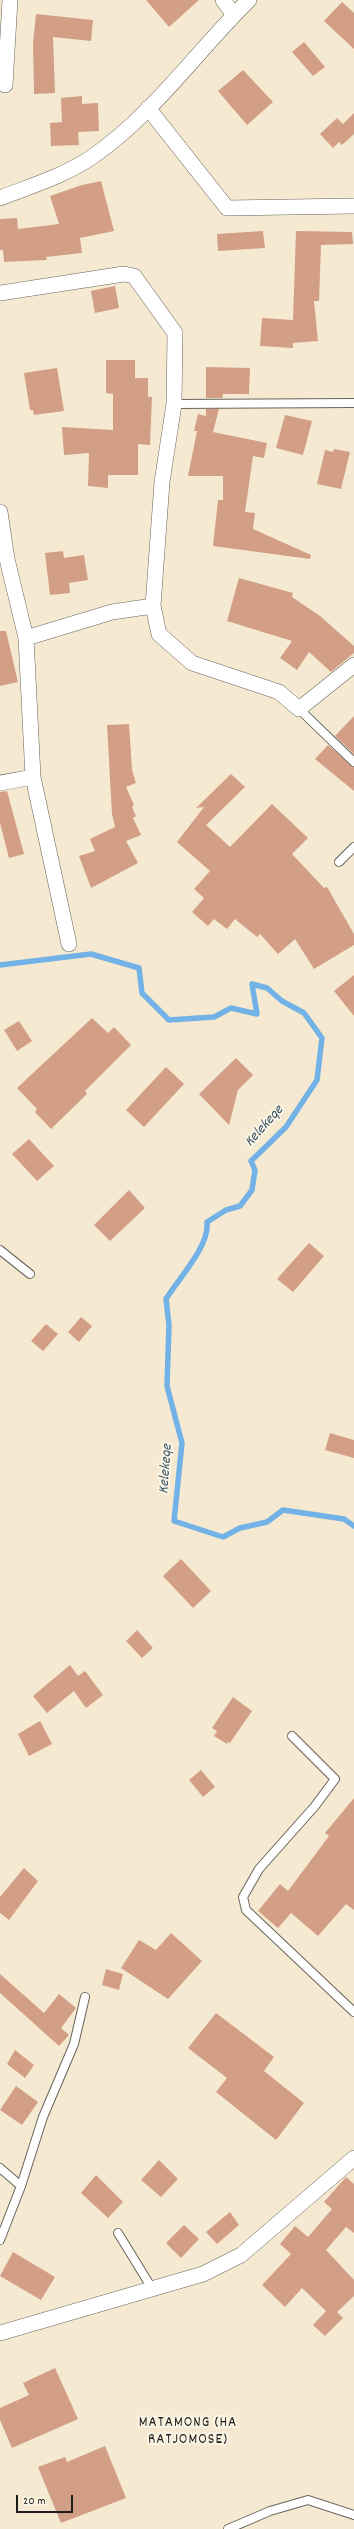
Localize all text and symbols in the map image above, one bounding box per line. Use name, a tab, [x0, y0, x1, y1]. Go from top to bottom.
water label: Kelekeqe	[242, 1103, 288, 1151]
water label: Kelekeqe	[156, 1444, 178, 1494]
district label: MATAMONG (HA RATJOMOSE)	[139, 2415, 237, 2450]
scale bar	[18, 2487, 75, 2513]
text: 20 m	[23, 2493, 46, 2510]

